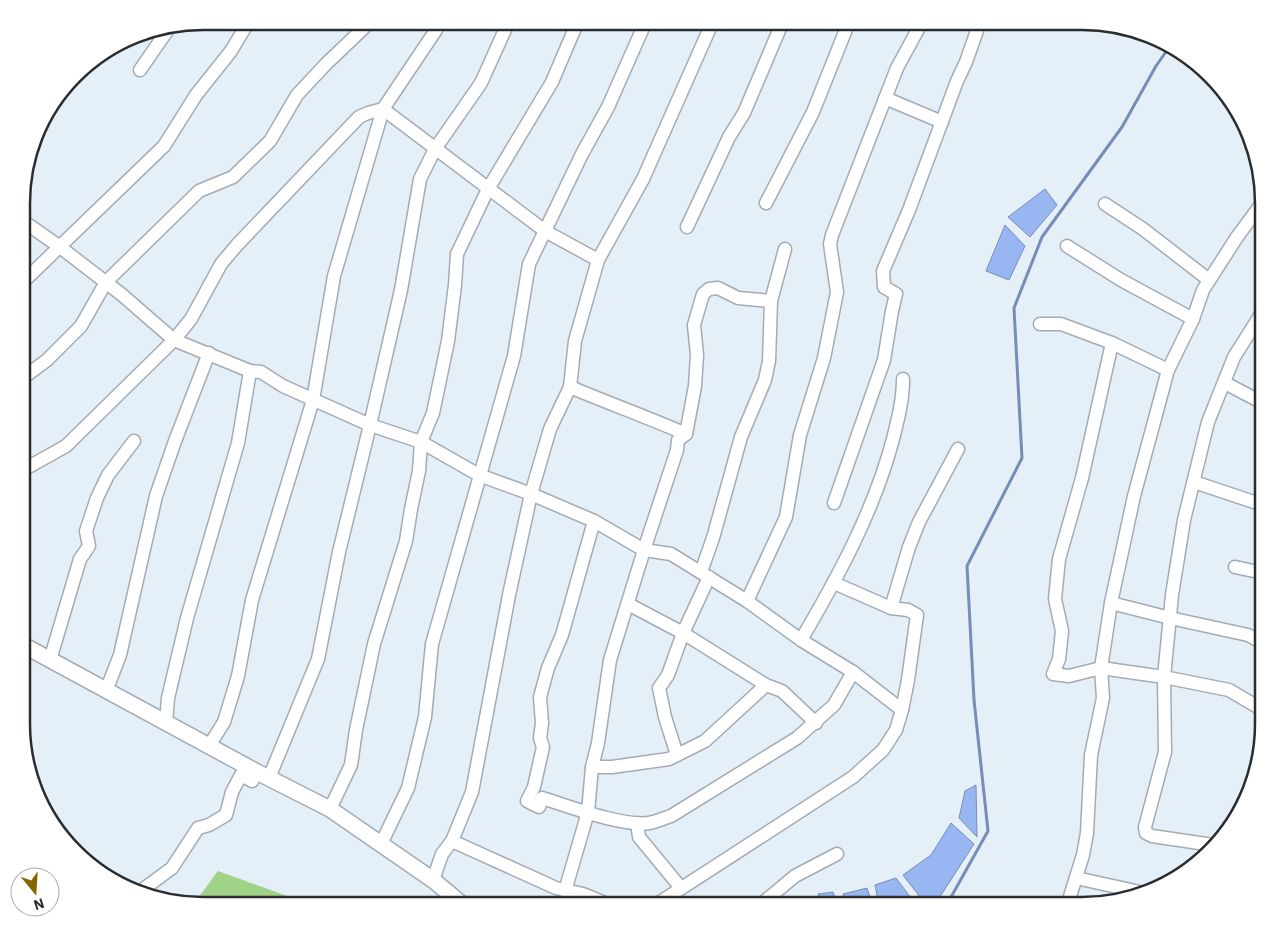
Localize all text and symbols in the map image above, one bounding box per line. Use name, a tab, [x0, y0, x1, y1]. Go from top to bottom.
north arrow	[10, 867, 60, 917]
text: N	[31, 894, 47, 914]

